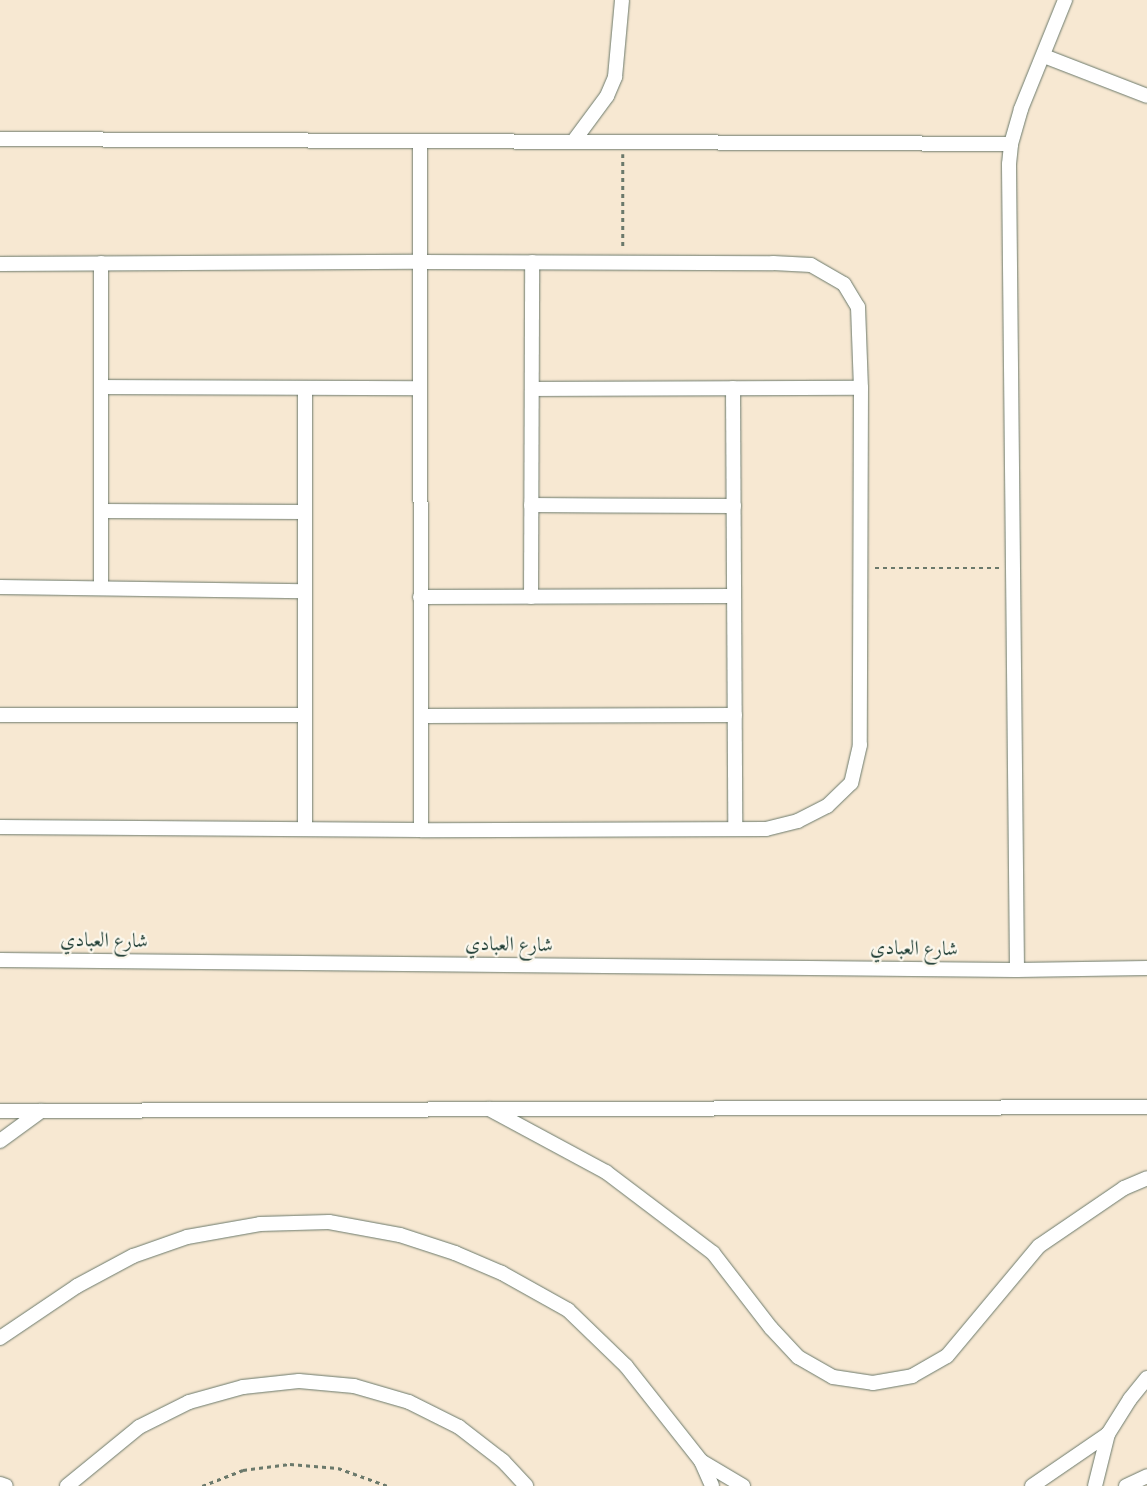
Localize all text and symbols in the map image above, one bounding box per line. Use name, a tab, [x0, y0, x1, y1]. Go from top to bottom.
street label: شارع العبادي	[60, 928, 148, 954]
street label: شارع العبادي	[465, 932, 553, 958]
street label: شارع العبادي	[870, 936, 958, 962]

